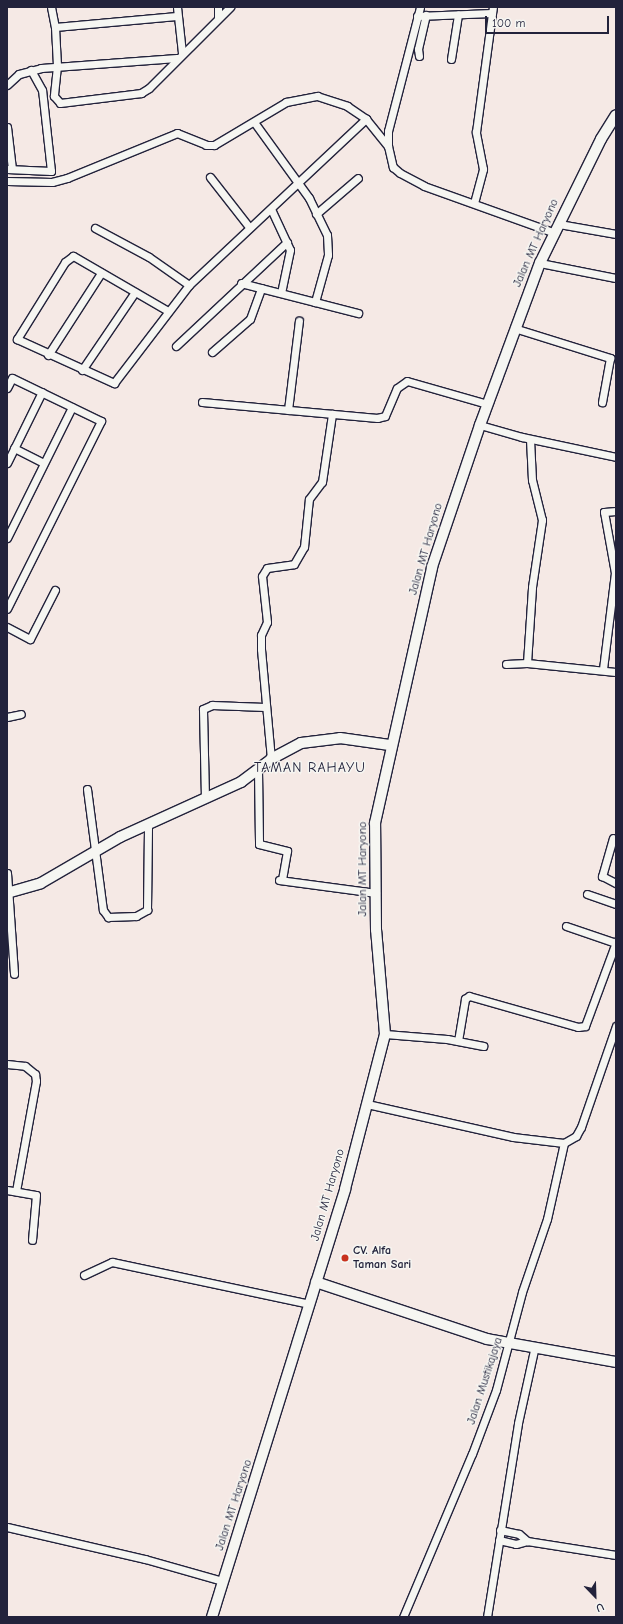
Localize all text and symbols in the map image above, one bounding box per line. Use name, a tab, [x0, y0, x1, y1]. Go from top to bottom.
scale bar	[487, 8, 611, 34]
text: 100 m	[492, 16, 525, 30]
street label: Jalan MT Haryono	[510, 197, 562, 289]
street label: Jalan MT Haryono	[406, 501, 446, 597]
district label: TAMAN RAHAYU	[254, 760, 366, 776]
street label: Jalan MT Haryono	[356, 822, 370, 916]
street label: Jalan MT Haryono	[308, 1147, 348, 1243]
place label: CV. Alfa Taman Sari	[353, 1244, 411, 1272]
marker: CV. Alfa Taman Sari	[340, 1253, 350, 1263]
street label: Jalan Mustikajaya	[464, 1336, 506, 1426]
street label: Jalan MT Haryono	[212, 1458, 256, 1552]
north arrow	[575, 1576, 615, 1616]
text: U	[594, 1600, 606, 1615]

